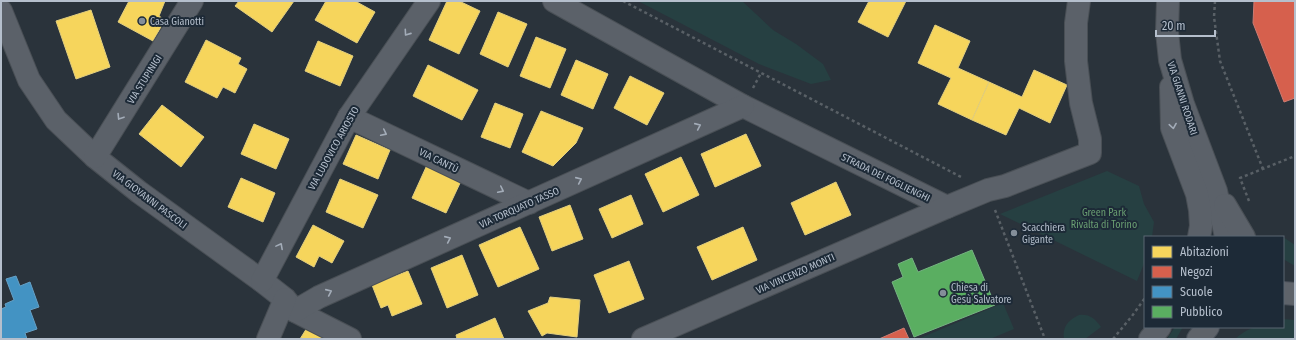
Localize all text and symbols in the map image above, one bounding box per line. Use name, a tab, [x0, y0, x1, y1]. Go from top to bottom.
scale bar	[1156, 12, 1215, 38]
marker: Casa Gianotti	[137, 16, 147, 26]
place label: Casa Gianotti	[150, 16, 204, 28]
text: 20 m	[1162, 19, 1186, 33]
one-way arrow	[404, 29, 412, 36]
street label: VIA STUPINIGI	[125, 53, 165, 106]
street label: VIA GIANNI RODARI	[1164, 60, 1200, 137]
street label: VIA LUDOVICO ARIOSTO	[306, 105, 362, 192]
one-way arrow	[117, 113, 124, 120]
one-way arrow	[694, 123, 701, 131]
one-way arrow	[1168, 123, 1177, 130]
one-way arrow	[380, 128, 387, 136]
street label: VIA CANTÙ	[417, 144, 461, 176]
street label: STRADA DEI FOGLIENGHI	[839, 151, 932, 205]
street label: VIA GIOVANNI PASCOLI	[110, 168, 189, 232]
one-way arrow	[575, 177, 583, 185]
street label: VIA TORQUATO TASSO	[477, 185, 561, 231]
one-way arrow	[497, 185, 504, 193]
park label: Green Park Rivalta di Torino	[1071, 207, 1137, 231]
place label: Scacchiera Gigante	[1022, 222, 1065, 246]
marker: Scacchiera Gigante	[1009, 228, 1019, 238]
one-way arrow	[444, 236, 451, 244]
legend	[1144, 236, 1284, 328]
one-way arrow	[275, 243, 283, 251]
text: Abitazioni	[1180, 245, 1229, 259]
street label: VIA VINCENZO MONTI	[754, 251, 837, 297]
text: Negozi	[1180, 265, 1213, 279]
place label: Chiesa di Gesù Salvatore	[951, 282, 1012, 306]
text: Scuole	[1180, 285, 1213, 299]
marker: Chiesa di Gesù Salvatore	[938, 288, 948, 298]
one-way arrow	[325, 289, 333, 297]
text: Pubblico	[1180, 305, 1222, 319]

